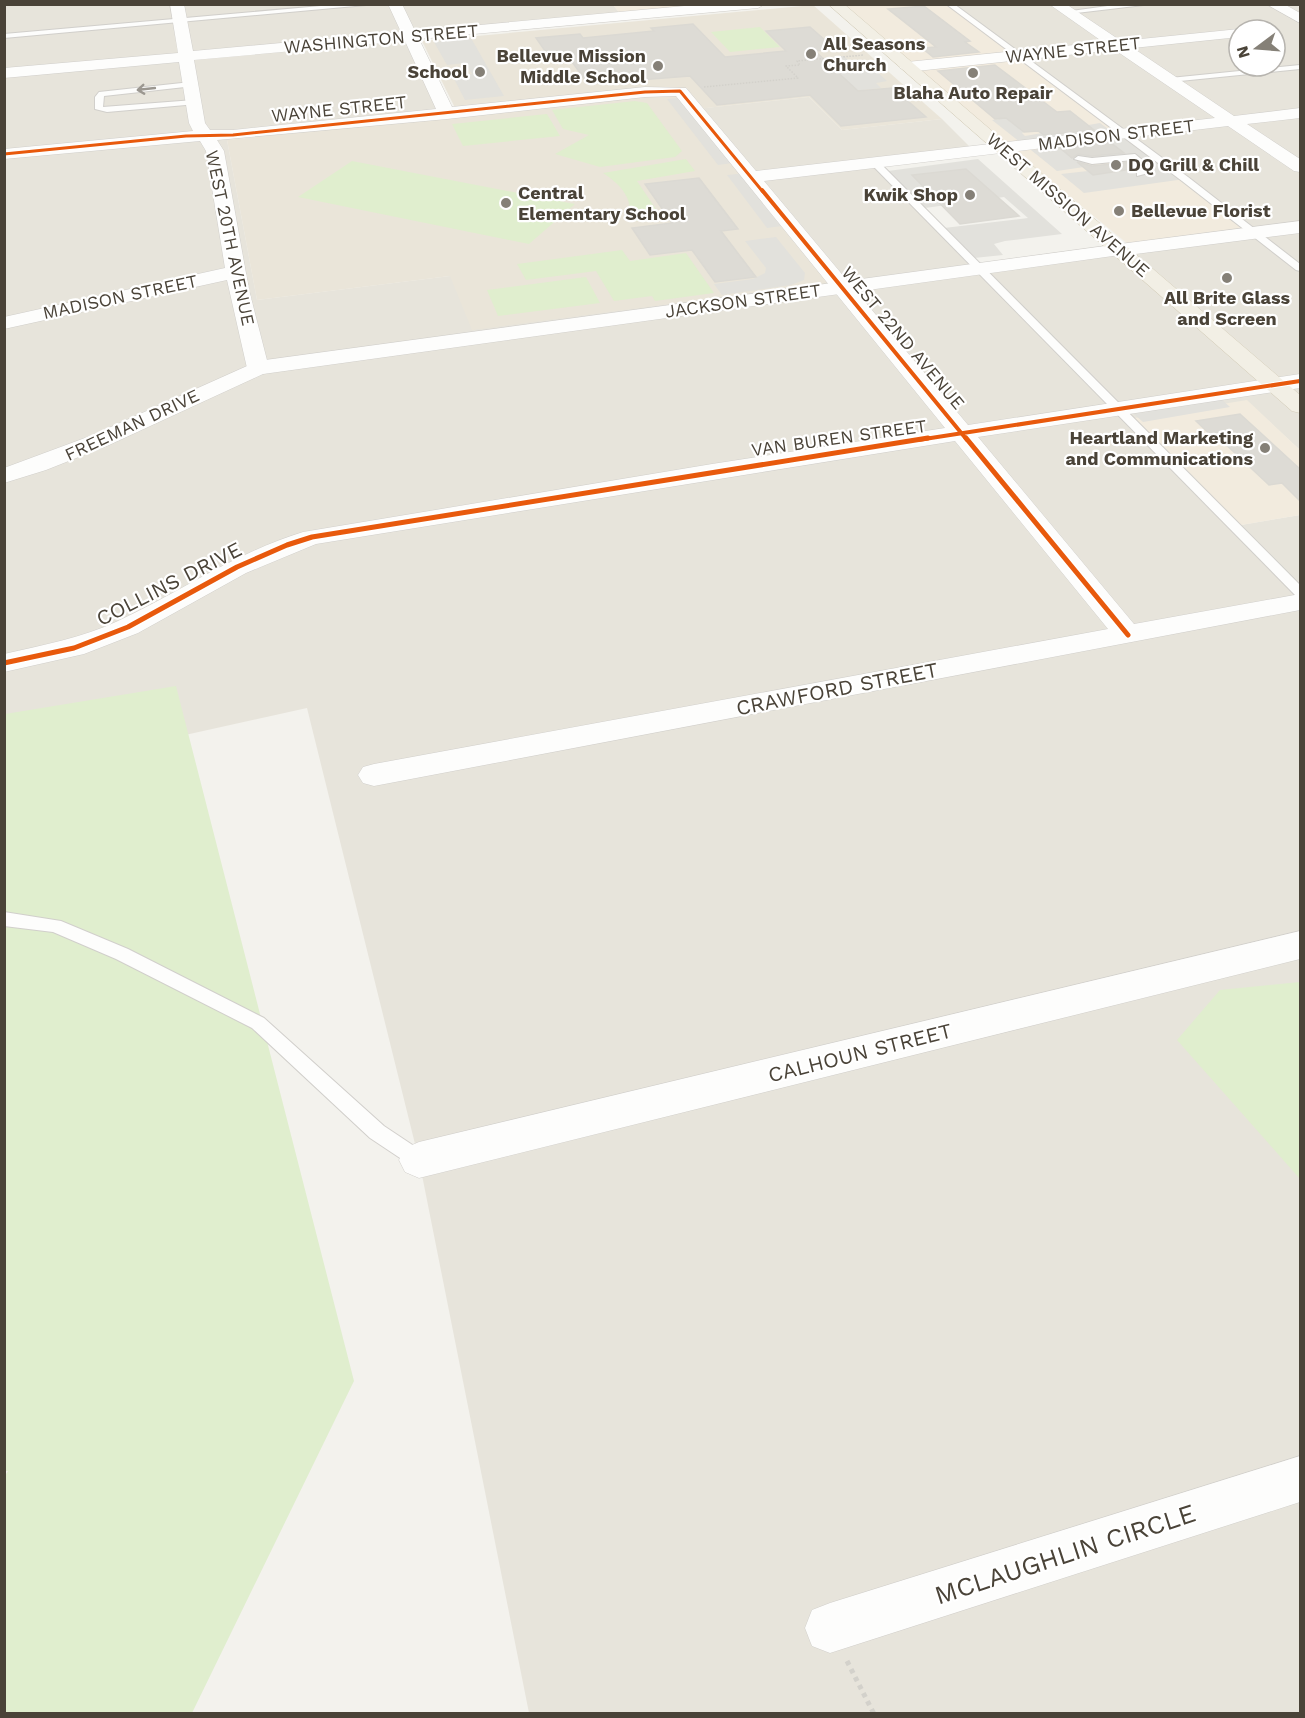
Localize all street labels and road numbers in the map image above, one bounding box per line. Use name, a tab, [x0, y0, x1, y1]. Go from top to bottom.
street label: WASHINGTON STREET	[283, 20, 479, 57]
street label: WAYNE STREET	[1004, 32, 1142, 67]
street label: WAYNE STREET	[270, 91, 408, 126]
street label: MADISON STREET	[1036, 114, 1196, 155]
street label: WEST MISSION AVENUE	[983, 128, 1154, 281]
street label: WEST 20TH AVENUE	[202, 148, 259, 328]
street label: WEST 22ND AVENUE	[837, 262, 969, 413]
street label: MADISON STREET	[41, 270, 199, 323]
street label: JACKSON STREET	[664, 279, 822, 322]
street label: FREEMAN DRIVE	[61, 384, 202, 465]
street label: VAN BUREN STREET	[750, 415, 928, 460]
street label: COLLINS DRIVE	[92, 536, 246, 631]
street label: CRAWFORD STREET	[734, 657, 940, 720]
street label: CALHOUN STREET	[765, 1018, 955, 1087]
street label: MCLAUGHLIN CIRCLE	[931, 1498, 1199, 1610]

